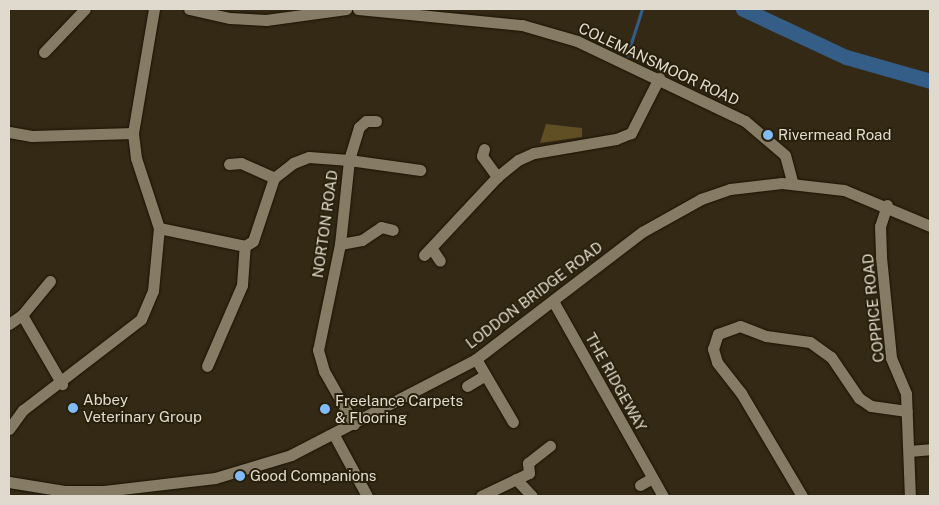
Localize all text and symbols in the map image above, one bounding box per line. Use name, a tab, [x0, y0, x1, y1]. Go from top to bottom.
street label: COLEMANSMOOR ROAD	[576, 19, 742, 109]
place label: Rivermead Road	[778, 126, 891, 144]
marker: Rivermead Road	[762, 129, 774, 141]
street label: NORTON ROAD	[309, 169, 341, 279]
street label: LODDON BRIDGE ROAD	[462, 238, 606, 352]
street label: COPPICE ROAD	[858, 253, 888, 363]
street label: THE RIDGEWAY	[582, 330, 650, 434]
place label: Abbey Veterinary Group	[83, 390, 202, 425]
place label: Freelance Carpets & Flooring	[335, 391, 463, 426]
marker: Abbey Veterinary Group	[67, 402, 79, 414]
marker: Freelance Carpets & Flooring	[319, 403, 331, 415]
place label: Good Companions	[250, 467, 376, 485]
marker: Good Companions	[234, 470, 246, 482]

